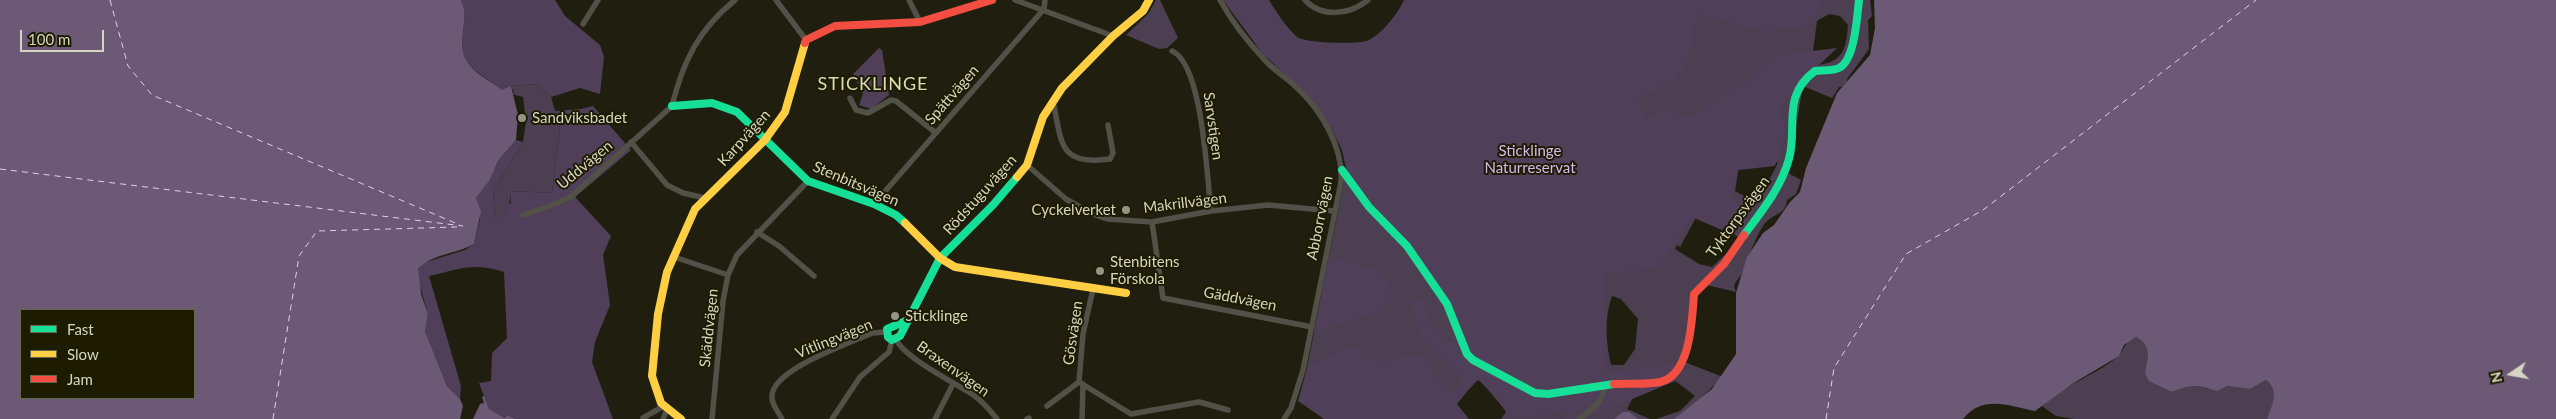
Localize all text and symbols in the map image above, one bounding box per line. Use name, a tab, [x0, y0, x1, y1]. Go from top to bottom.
scale bar	[22, 20, 106, 52]
text: 100 m	[28, 30, 70, 48]
street label: Spättvägen	[921, 62, 983, 128]
district label: STICKLINGE	[816, 73, 930, 95]
street label: Sarvstigen	[1199, 91, 1227, 161]
street label: Karpvägen	[714, 106, 774, 170]
place label: Sandviksbadet	[532, 109, 627, 127]
marker: Sandviksbadet	[516, 112, 528, 124]
street label: Uddvägen	[554, 137, 616, 193]
park label: Sticklinge Naturreservat	[1484, 142, 1576, 177]
street label: Rödstuguvägen	[939, 151, 1021, 239]
street label: Stenbitsvägen	[810, 158, 902, 210]
street label: Tyktorpsvägen	[1703, 173, 1773, 261]
street label: Abborrvägen	[1303, 174, 1337, 262]
street label: Makrillvägen	[1142, 189, 1228, 217]
place label: Cyckelverket	[1032, 201, 1116, 219]
marker: Cyckelverket	[1120, 204, 1132, 216]
place label: Stenbitens Förskola	[1110, 253, 1180, 288]
marker: Stenbitens Förskola	[1094, 265, 1106, 277]
street label: Gäddvägen	[1202, 283, 1278, 315]
street label: Skäddvägen	[696, 288, 722, 368]
street label: Gösvägen	[1060, 300, 1086, 366]
place label: Sticklinge	[905, 307, 968, 325]
legend	[20, 309, 195, 399]
marker: Sticklinge	[889, 310, 901, 322]
street label: Vitlingvägen	[793, 315, 875, 363]
text: Fast	[67, 320, 94, 338]
street label: Braxenvägen	[913, 337, 993, 401]
text: Slow	[67, 345, 99, 363]
north arrow	[2486, 349, 2536, 399]
text: Jam	[67, 370, 93, 388]
text: N	[2486, 370, 2505, 384]

